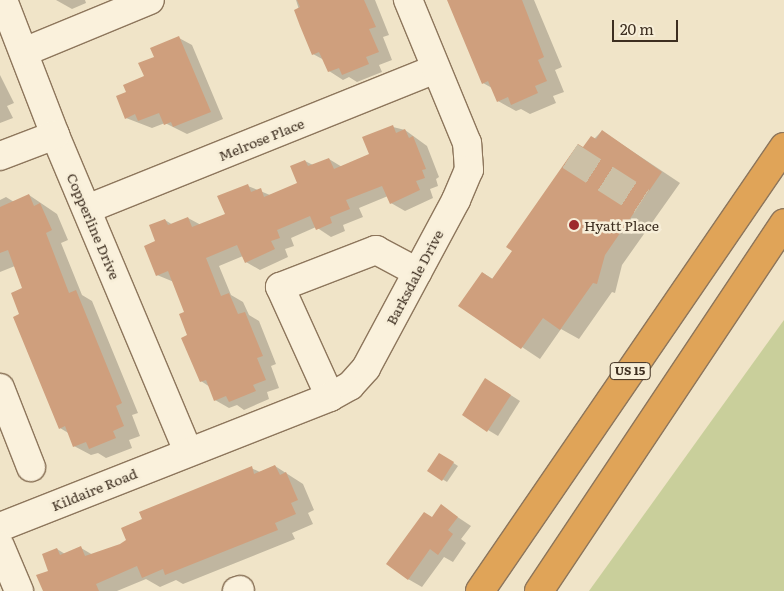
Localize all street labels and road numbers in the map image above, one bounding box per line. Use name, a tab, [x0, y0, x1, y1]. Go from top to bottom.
street label: Melrose Place	[216, 114, 306, 164]
street label: Copperline Drive	[64, 170, 124, 282]
street label: Barksdale Drive	[382, 227, 446, 327]
road number: US 15	[609, 362, 651, 381]
street label: Kildaire Road	[49, 464, 139, 514]

